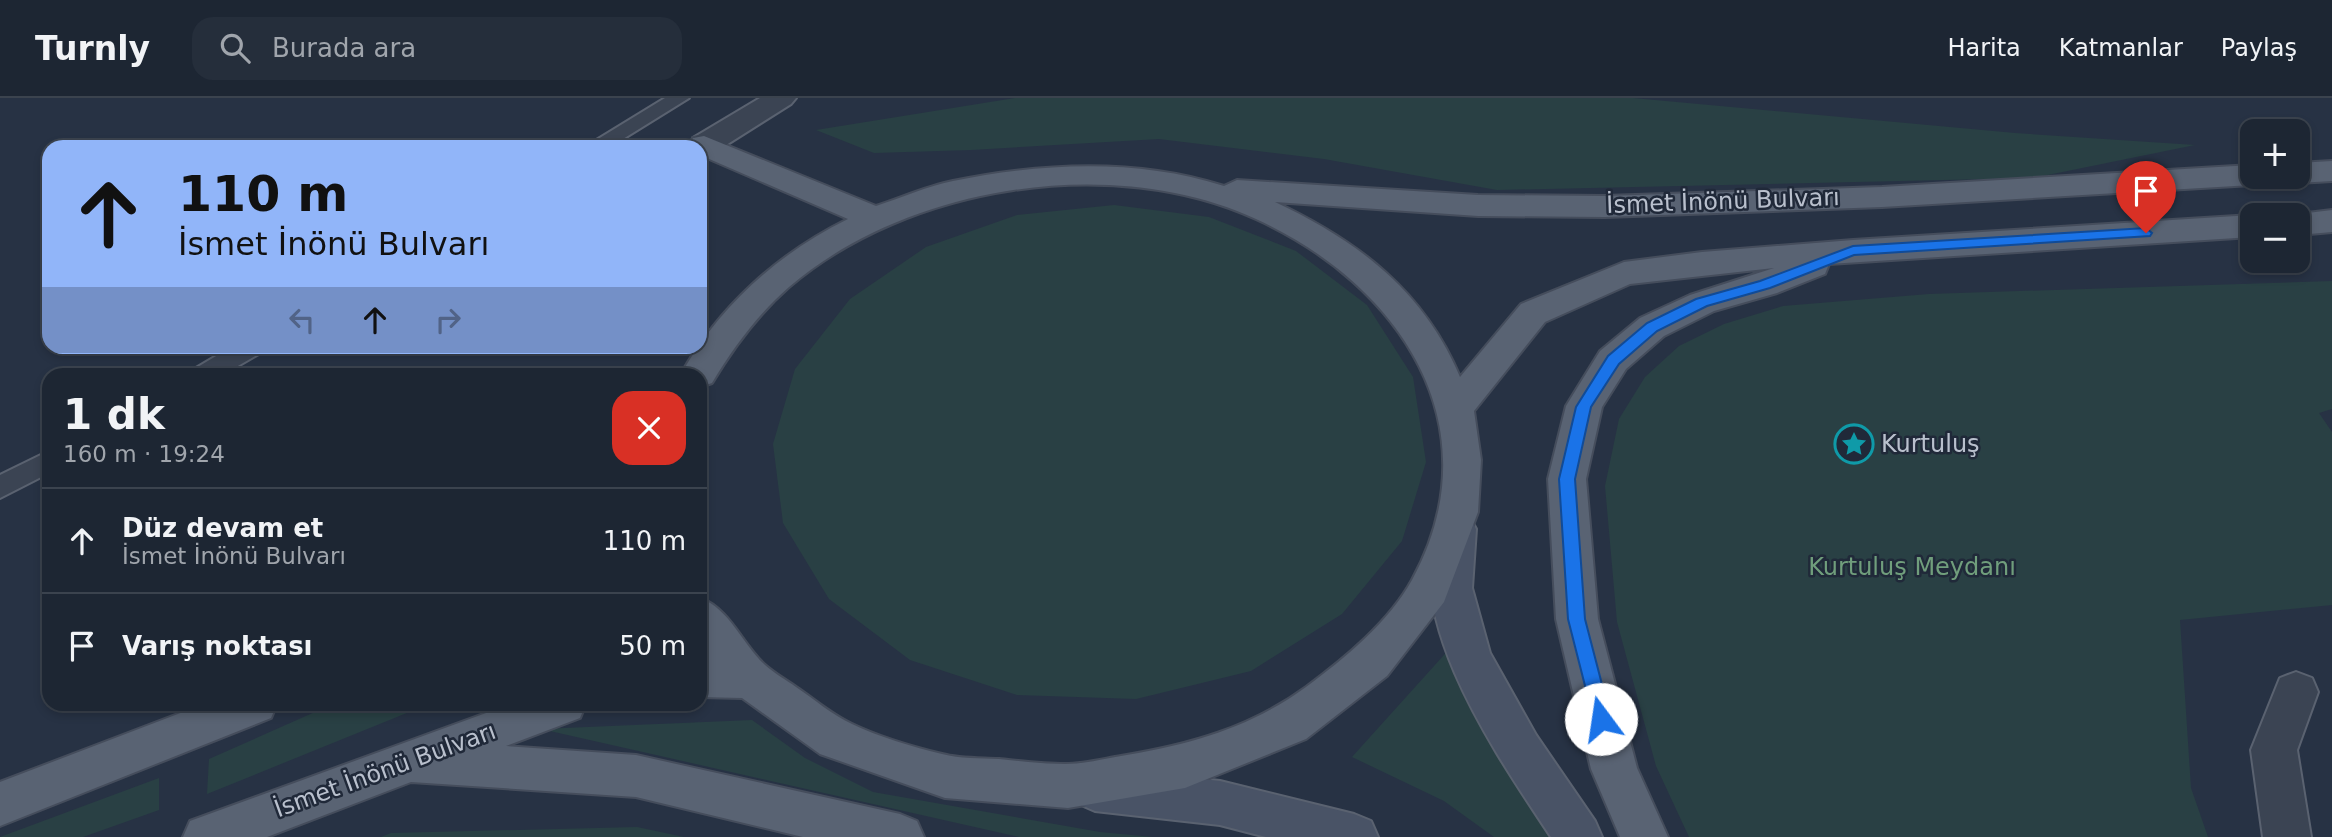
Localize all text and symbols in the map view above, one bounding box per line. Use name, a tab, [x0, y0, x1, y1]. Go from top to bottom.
search box	[192, 17, 682, 80]
text: Turnly	[35, 29, 150, 68]
icon: search	[216, 29, 254, 67]
text: Burada ara	[272, 33, 416, 63]
text: Harita	[1947, 34, 2021, 62]
text: Katmanlar	[2059, 34, 2183, 62]
text: Paylaş	[2221, 34, 2297, 62]
map controls	[2240, 119, 2310, 273]
button: +	[2240, 119, 2310, 189]
pin	[2116, 161, 2176, 233]
text: 110 m	[178, 166, 348, 223]
icon: ahead	[63, 168, 154, 259]
icon: arrive	[2127, 172, 2165, 210]
street label: İsmet İnönü Bulvarı	[1606, 182, 1840, 219]
button: −	[2240, 203, 2310, 273]
text: İsmet İnönü Bulvarı	[178, 225, 489, 263]
icon: left	[283, 301, 321, 339]
icon: ahead	[356, 301, 394, 339]
icon: right	[429, 301, 467, 339]
text: 1 dk	[63, 390, 165, 439]
button: close	[612, 391, 686, 465]
place icon: Kurtuluş	[1833, 423, 1875, 465]
place label: Kurtuluş	[1881, 430, 1980, 458]
text: 160 m · 19:24	[63, 441, 225, 467]
text: Düz devam et	[122, 513, 323, 543]
icon: ahead	[63, 522, 101, 560]
text: 110 m	[603, 526, 686, 556]
text: İsmet İnönü Bulvarı	[122, 543, 346, 569]
park label: Kurtuluş Meydanı	[1808, 553, 2016, 581]
icon: arrive	[63, 627, 101, 665]
text: Varış noktası	[122, 631, 313, 661]
text: 50 m	[619, 631, 686, 661]
position arrow	[1564, 682, 1638, 756]
street label: İsmet İnönü Bulvarı	[270, 716, 500, 823]

